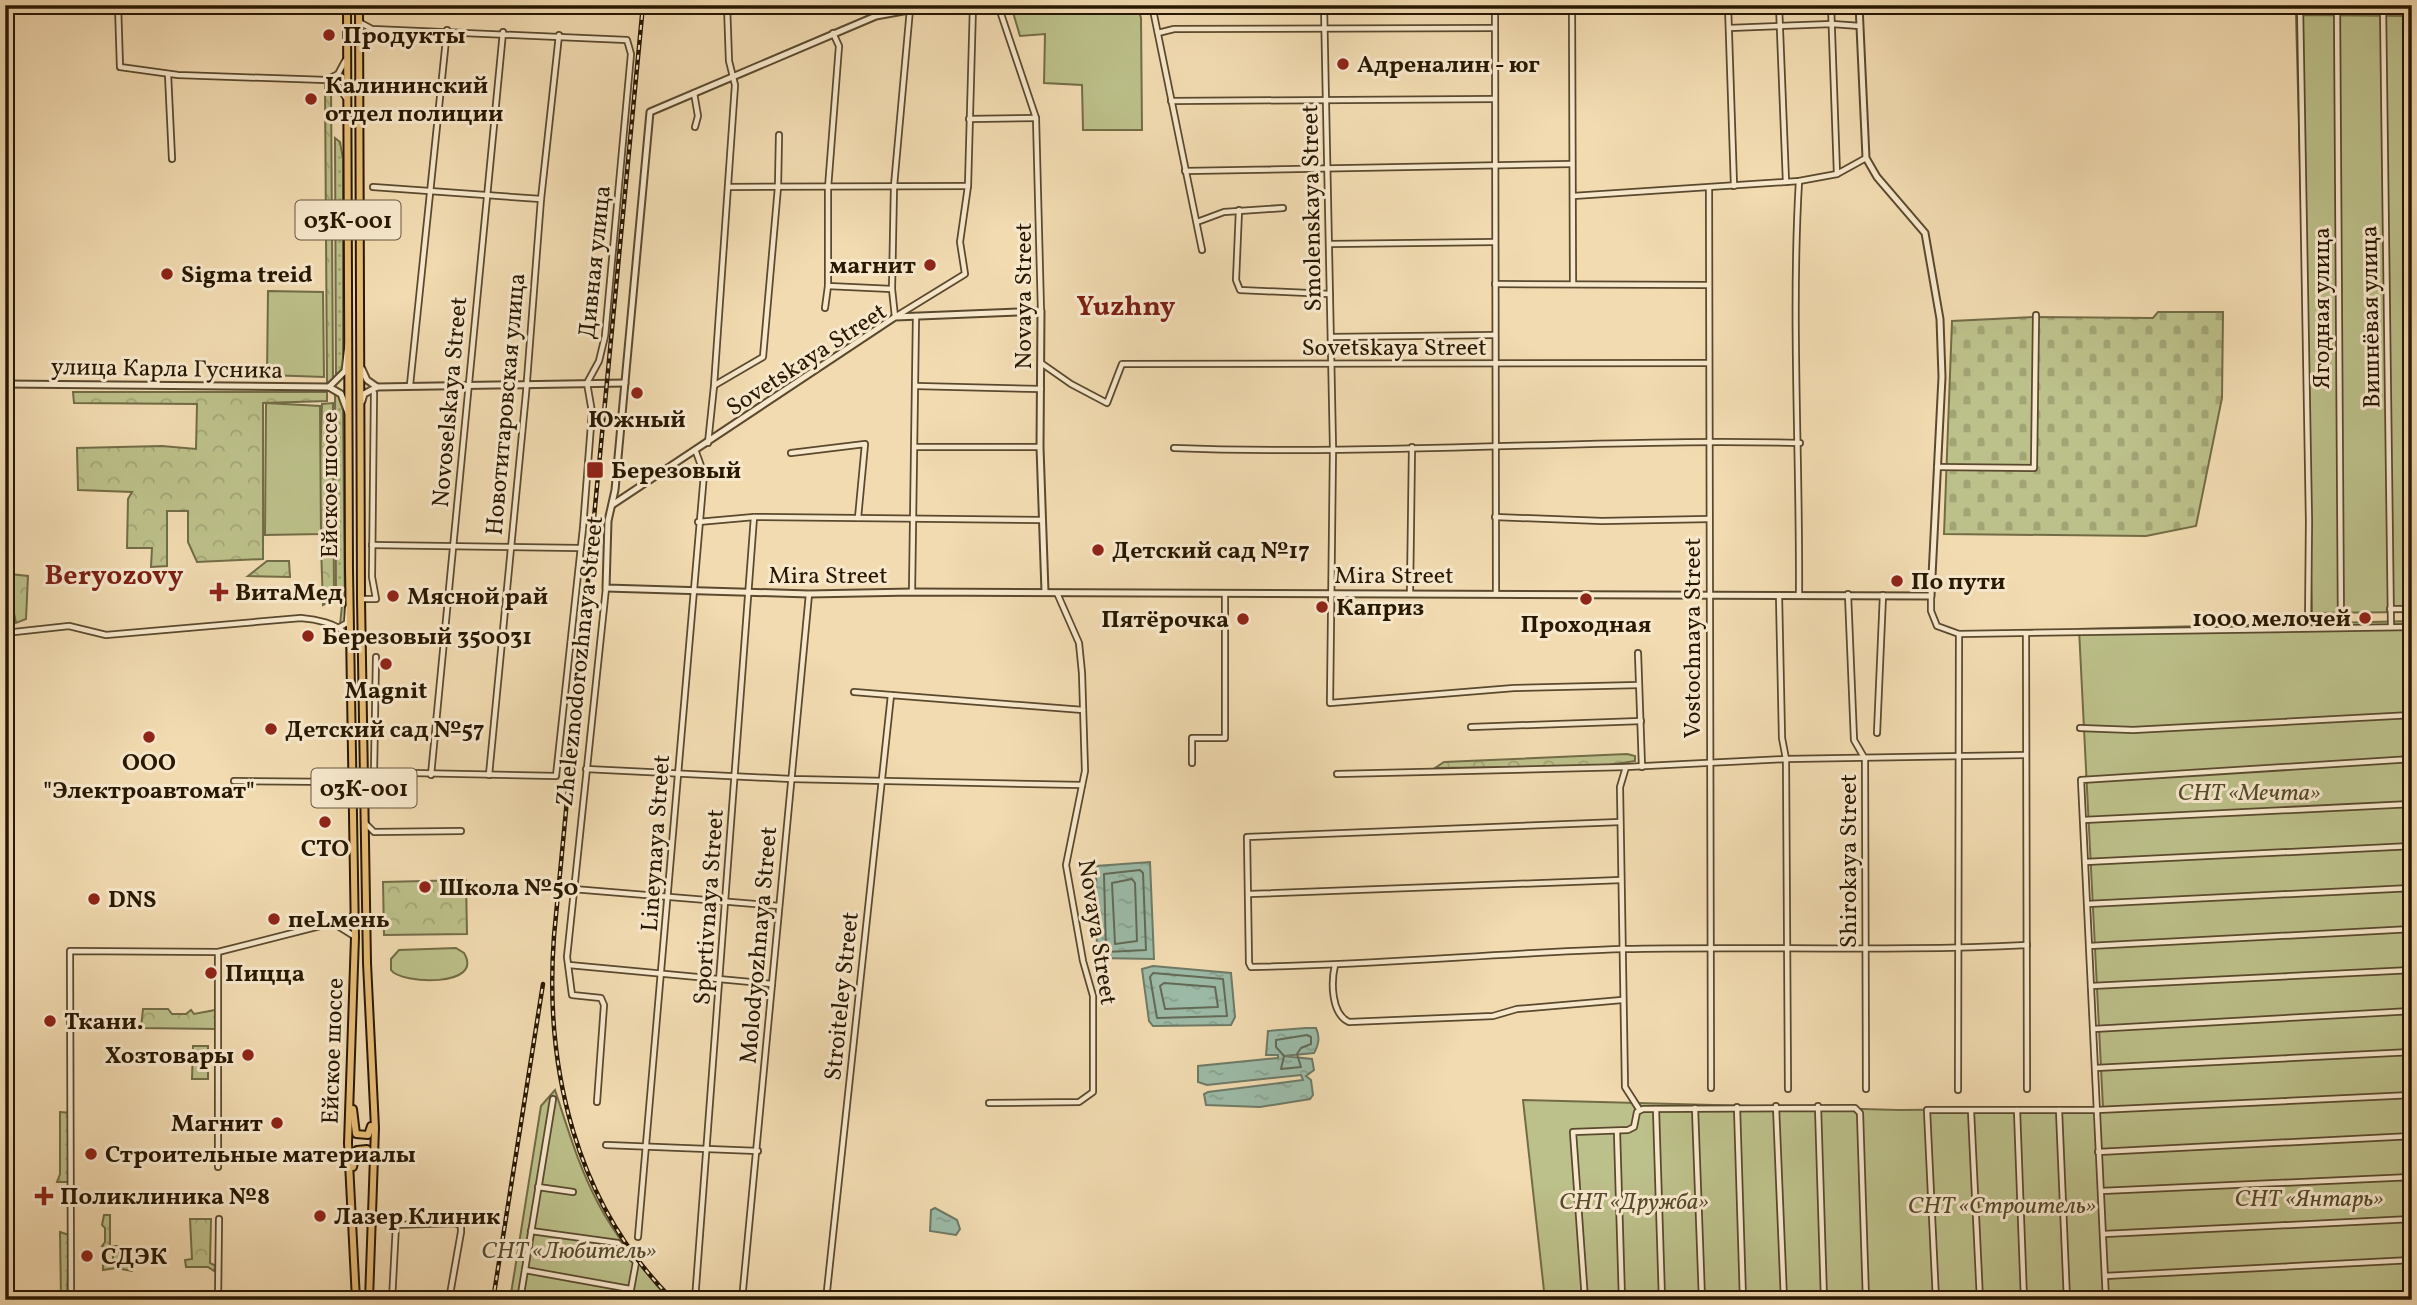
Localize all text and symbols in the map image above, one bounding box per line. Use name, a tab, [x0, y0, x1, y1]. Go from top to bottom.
place label: Продукты	[343, 20, 466, 54]
marker: Продукты	[321, 27, 337, 43]
place label: Адреналин - юг	[1357, 49, 1540, 83]
marker: Адреналин - юг	[1335, 56, 1351, 72]
place label: Калининский отдел полиции	[325, 70, 503, 132]
marker: Калининский отдел полиции	[303, 91, 319, 107]
street label: Smolenskaya Street	[1294, 104, 1332, 312]
street label: Дивная улица	[571, 184, 621, 341]
road number: 03К-001	[296, 200, 400, 240]
street label: Novaya Street	[1008, 223, 1042, 369]
street label: Вишнёвая улица	[2353, 225, 2391, 409]
street label: Ягодная улица	[2306, 227, 2340, 389]
place label: магнит	[829, 250, 916, 284]
marker: магнит	[922, 257, 938, 273]
place label: Sigma treid	[181, 259, 313, 293]
marker: Sigma treid	[159, 266, 175, 282]
street label: Новотитаровская улица	[479, 272, 535, 537]
district label: Yuzhny	[1077, 288, 1176, 327]
street label: Novoselskaya Street	[425, 295, 477, 509]
street label: Sovetskaya Street	[720, 296, 894, 425]
street label: Sovetskaya Street	[1301, 332, 1487, 366]
street label: улица Карла Гусника	[50, 351, 283, 389]
marker: Южный	[629, 385, 645, 401]
place label: Южный	[588, 404, 686, 438]
street label: Ейское шоссе	[314, 412, 348, 558]
place label: Березовый	[611, 455, 741, 489]
marker: Березовый	[585, 460, 605, 480]
street label: Zheleznodorozhnaya Street	[549, 514, 613, 808]
place label: Детский сад №17	[1112, 535, 1310, 569]
street label: Vostochnaya Street	[1677, 538, 1711, 738]
marker: Детский сад №17	[1090, 542, 1106, 558]
district label: Beryozovy	[45, 557, 184, 596]
street label: Mira Street	[768, 560, 888, 594]
street label: Mira Street	[1334, 560, 1454, 594]
place label: По пути	[1911, 566, 2005, 600]
marker: По пути	[1889, 573, 1905, 589]
place label: ВитаMед	[235, 577, 343, 611]
place label: Мясной рай	[407, 581, 548, 615]
marker: ВитаMед	[209, 582, 229, 602]
marker: Мясной рай	[385, 588, 401, 604]
marker: Проходная	[1578, 591, 1594, 607]
place label: Каприз	[1336, 592, 1424, 626]
marker: Каприз	[1314, 599, 1330, 615]
place label: 1000 мелочей	[2192, 603, 2351, 637]
place label: Пятёрочка	[1101, 604, 1229, 638]
place label: Проходная	[1521, 609, 1651, 643]
marker: 1000 мелочей	[2357, 610, 2373, 626]
marker: Пятёрочка	[1235, 611, 1251, 627]
place label: Березовый 350031	[322, 621, 532, 655]
marker: Березовый 350031	[300, 628, 316, 644]
marker: Magnit	[378, 656, 394, 672]
place label: Magnit	[345, 675, 427, 709]
place label: Детский сад №57	[285, 714, 485, 748]
marker: Детский сад №57	[263, 721, 279, 737]
marker: ООО "Электроавтомат"	[141, 729, 157, 745]
place label: ООО "Электроавтомат"	[43, 747, 255, 809]
street label: Lineynaya Street	[634, 754, 680, 933]
road number: 03К-001	[312, 768, 416, 808]
street label: Shirokaya Street	[1833, 774, 1867, 948]
park label: СНТ «Мечта»	[2177, 777, 2321, 811]
street label: Sportivnaya Street	[686, 808, 734, 1006]
marker: СТО	[317, 814, 333, 830]
street label: Molodyozhnaya Street	[733, 825, 787, 1065]
place label: СТО	[301, 833, 349, 867]
street label: Novaya Street	[1068, 857, 1124, 1008]
place label: Школа №50	[439, 872, 578, 906]
marker: Школа №50	[417, 879, 433, 895]
place label: DNS	[108, 884, 156, 918]
marker: DNS	[86, 891, 102, 907]
place label: пеLмень	[288, 904, 390, 938]
street label: Stroiteley Street	[817, 910, 869, 1082]
marker: пеLмень	[266, 911, 282, 927]
place label: Пицца	[225, 958, 305, 992]
marker: Пицца	[203, 965, 219, 981]
street label: Ейское шоссе	[314, 977, 354, 1125]
place label: Ткани.	[64, 1006, 143, 1040]
marker: Ткани.	[42, 1013, 58, 1029]
place label: Хозтовары	[105, 1040, 234, 1074]
marker: Хозтовары	[240, 1047, 256, 1063]
place label: Магнит	[171, 1108, 263, 1142]
marker: Магнит	[269, 1115, 285, 1131]
place label: Строительные материалы	[105, 1139, 416, 1173]
marker: Строительные материалы	[83, 1146, 99, 1162]
place label: Поликлиника №8	[60, 1181, 270, 1215]
park label: СНТ «Янтарь»	[2234, 1183, 2384, 1217]
marker: Поликлиника №8	[34, 1186, 54, 1206]
park label: СНТ «Дружба»	[1559, 1186, 1709, 1220]
park label: СНТ «Строитель»	[1908, 1190, 2096, 1224]
place label: Лазер Клиник	[334, 1201, 500, 1235]
marker: Лазер Клиник	[312, 1208, 328, 1224]
park label: СНТ «Любитель»	[481, 1235, 657, 1269]
place label: СДЭК	[101, 1241, 168, 1275]
marker: СДЭК	[79, 1248, 95, 1264]

